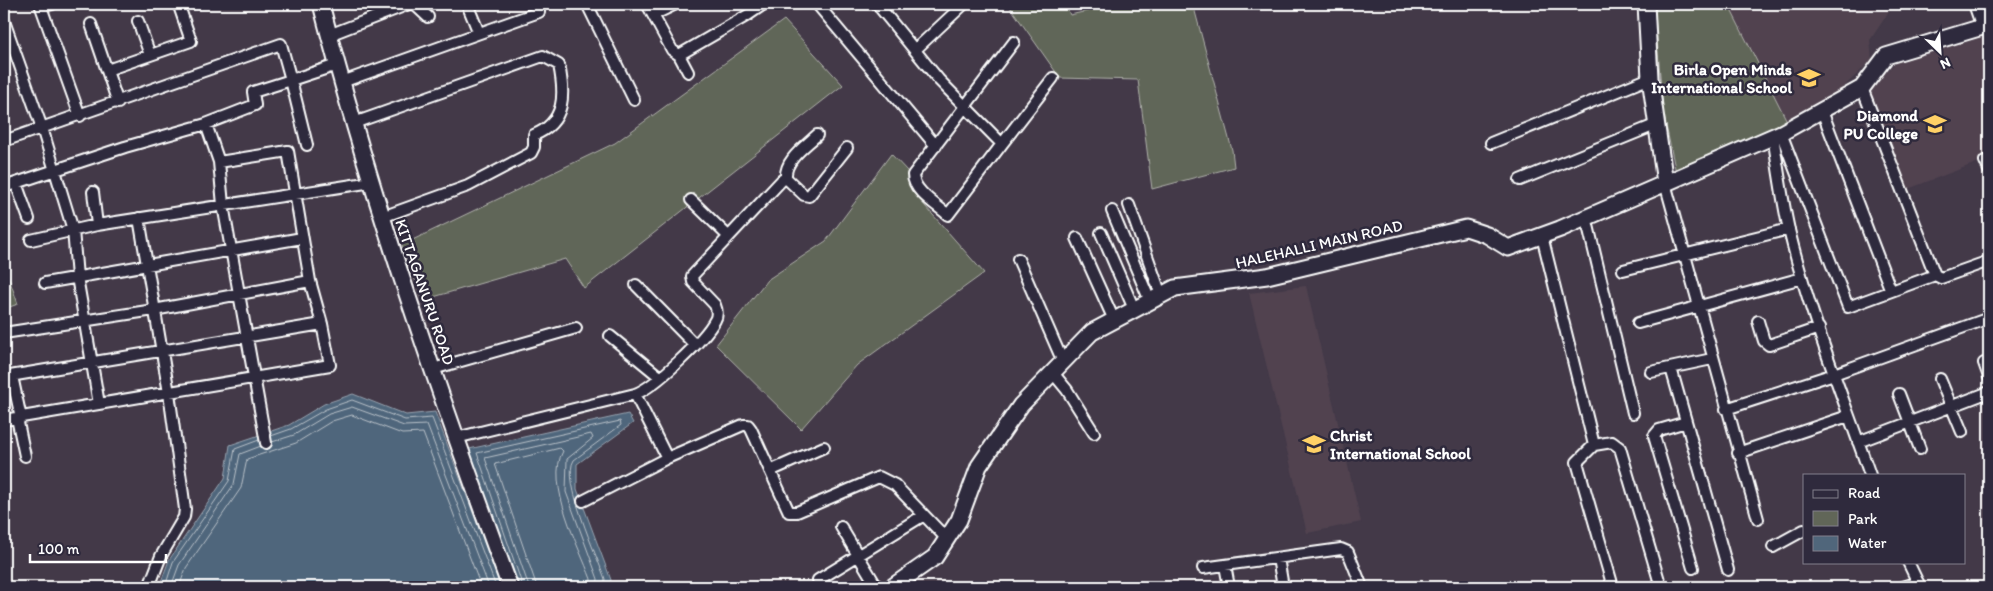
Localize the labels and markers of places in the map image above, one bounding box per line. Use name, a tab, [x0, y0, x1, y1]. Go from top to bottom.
place label: Birla Open Minds International School	[1651, 60, 1792, 97]
school or university icon: Birla Open Minds International School	[1796, 65, 1822, 91]
place label: Diamond PU College	[1844, 106, 1918, 144]
school or university icon: Diamond PU College	[1922, 111, 1948, 137]
place label: Christ International School	[1330, 426, 1471, 463]
school or university icon: Christ International School	[1301, 431, 1327, 457]

